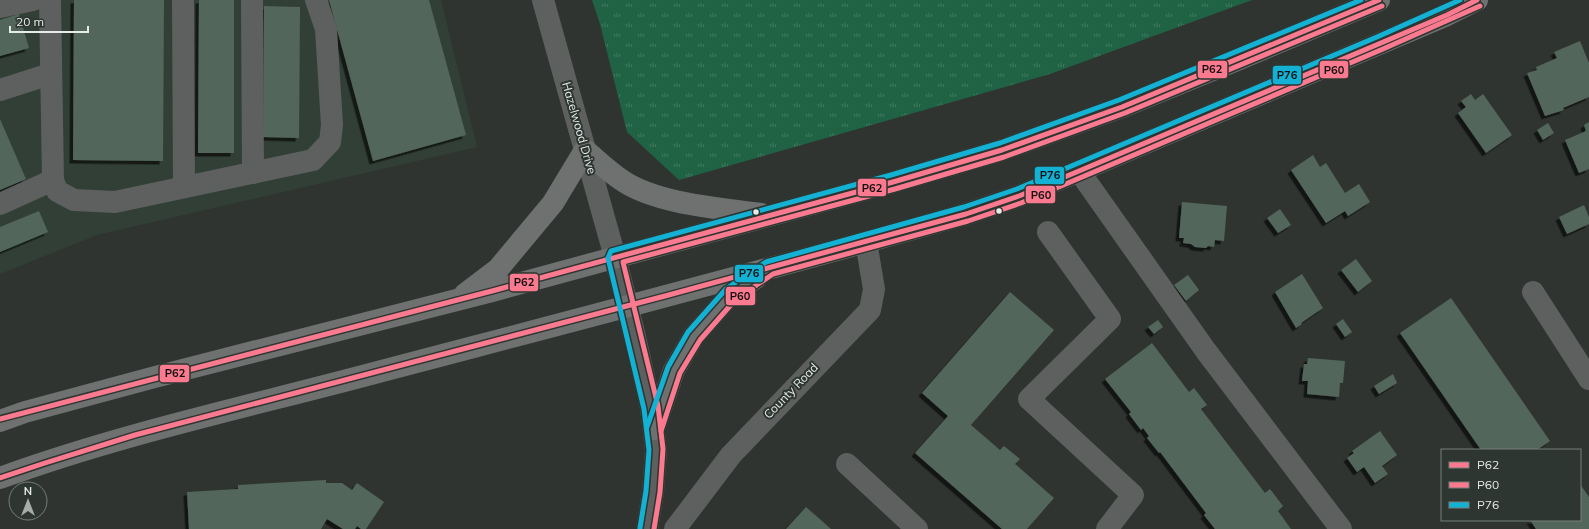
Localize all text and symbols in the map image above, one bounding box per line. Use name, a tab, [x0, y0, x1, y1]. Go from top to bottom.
scale bar	[10, 8, 88, 34]
text: 20 m	[16, 14, 44, 29]
line badge: P62	[1197, 60, 1228, 79]
line badge: P60	[1319, 60, 1349, 79]
text: P62	[1202, 62, 1223, 76]
text: P60	[1324, 63, 1345, 77]
line badge: P76	[1272, 65, 1302, 85]
text: P76	[1277, 68, 1298, 82]
street label: Hazelwood Drive	[559, 80, 600, 176]
line badge: P76	[1034, 166, 1065, 185]
text: P76	[1040, 168, 1061, 182]
line badge: P62	[857, 178, 887, 197]
text: P62	[862, 181, 883, 195]
line badge: P60	[1025, 185, 1056, 204]
text: P60	[1031, 188, 1052, 202]
unlabelled marker	[994, 206, 1004, 216]
unlabelled marker	[751, 207, 761, 217]
line badge: P76	[734, 264, 764, 283]
text: P76	[739, 266, 760, 280]
line badge: P62	[509, 273, 539, 292]
text: P62	[514, 275, 535, 289]
line badge: P60	[725, 286, 756, 306]
text: P60	[730, 289, 751, 303]
street label: County Road	[760, 360, 821, 422]
line badge: P62	[159, 364, 190, 383]
text: P62	[165, 366, 186, 380]
legend	[1441, 449, 1581, 521]
text: P62	[1477, 457, 1499, 472]
text: P60	[1477, 477, 1499, 492]
north arrow	[8, 481, 48, 521]
text: N	[24, 484, 32, 498]
text: P76	[1477, 497, 1499, 512]

